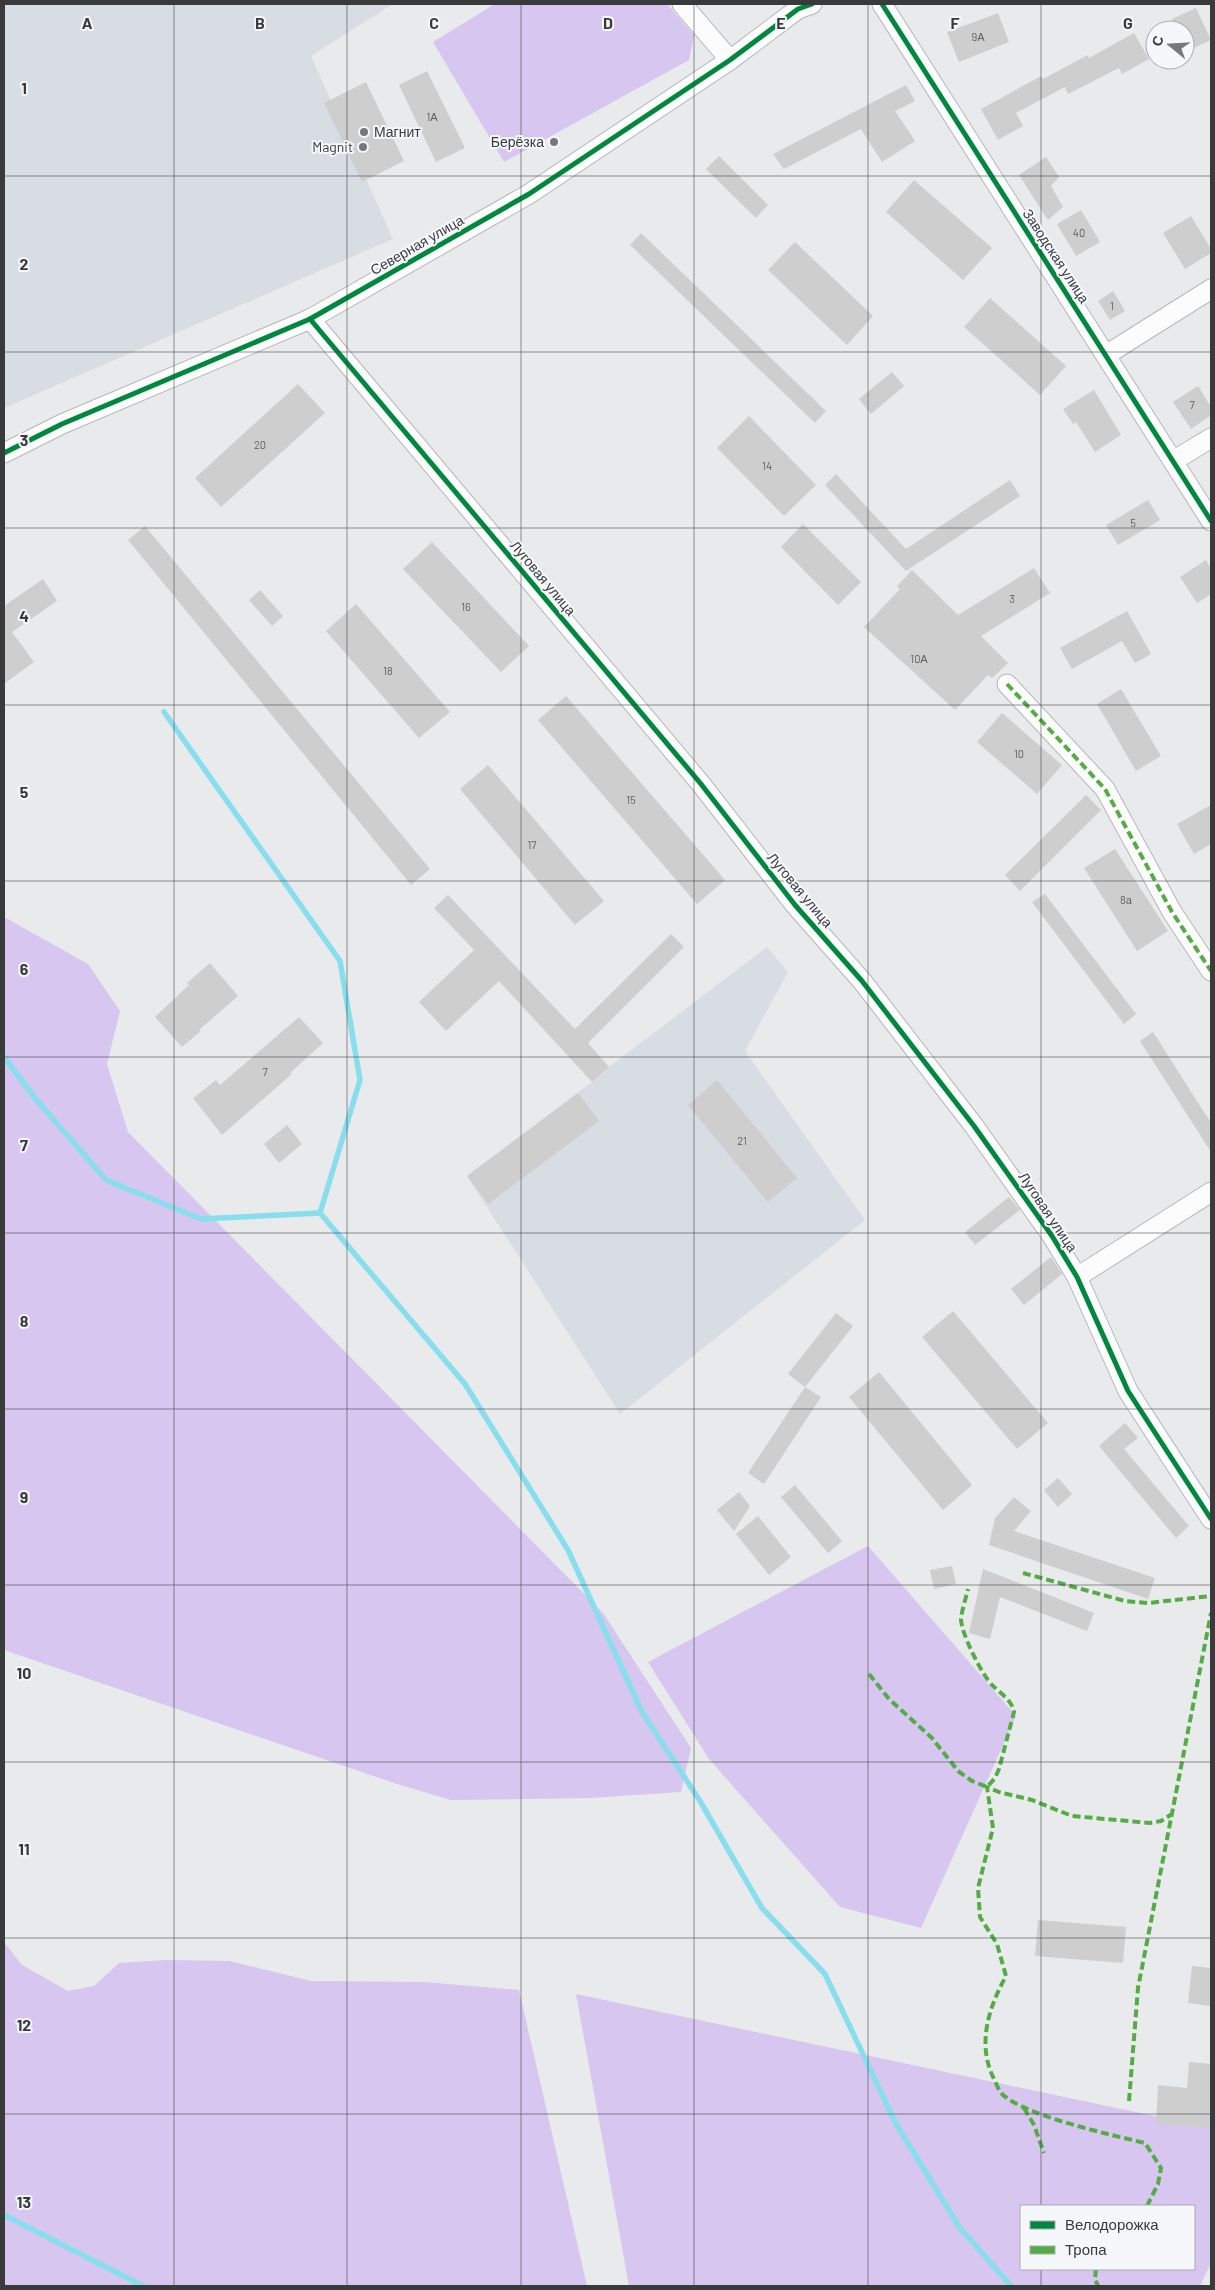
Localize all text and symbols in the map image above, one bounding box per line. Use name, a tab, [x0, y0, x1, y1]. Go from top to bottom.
text: A	[82, 13, 93, 32]
text: B	[255, 13, 265, 32]
text: C	[429, 13, 439, 32]
text: D	[603, 13, 613, 32]
text: E	[776, 13, 786, 32]
text: F	[951, 13, 960, 32]
text: G	[1123, 13, 1133, 32]
north arrow	[1145, 20, 1195, 70]
house number: 9А	[971, 30, 985, 43]
text: С	[1148, 33, 1167, 48]
text: 1	[21, 78, 27, 97]
house number: 1А	[426, 110, 438, 123]
place label: Магнит	[374, 123, 421, 140]
marker: Магнит	[358, 126, 370, 138]
place label: Берёзка	[491, 133, 544, 150]
marker: Берёзка	[548, 136, 560, 148]
place label: Magnit	[312, 138, 353, 155]
marker: Magnit	[357, 141, 369, 153]
street label: Заводская улица	[1020, 205, 1093, 306]
street label: Северная улица	[367, 211, 467, 278]
house number: 40	[1073, 226, 1085, 239]
text: 2	[20, 254, 29, 273]
house number: 1	[1110, 299, 1114, 312]
house number: 7	[1189, 398, 1195, 411]
text: 3	[20, 430, 28, 449]
house number: 20	[254, 438, 266, 451]
house number: 14	[762, 459, 772, 472]
house number: 5	[1130, 516, 1136, 529]
street label: Луговая улица	[507, 537, 580, 619]
house number: 3	[1009, 592, 1015, 605]
house number: 16	[461, 600, 471, 613]
text: 4	[19, 606, 29, 625]
house number: 10А	[910, 652, 928, 665]
house number: 18	[383, 664, 393, 677]
house number: 10	[1014, 747, 1024, 760]
text: 5	[20, 782, 29, 801]
house number: 15	[626, 793, 636, 806]
house number: 17	[527, 838, 537, 851]
street label: Луговая улица	[764, 849, 837, 931]
house number: 8а	[1120, 893, 1133, 906]
text: 6	[20, 959, 29, 978]
house number: 7	[262, 1065, 268, 1078]
house number: 21	[737, 1134, 747, 1147]
text: 7	[20, 1135, 28, 1154]
street label: Луговая улица	[1015, 1168, 1082, 1255]
text: 8	[20, 1311, 29, 1330]
text: 9	[20, 1487, 28, 1506]
text: 10	[17, 1663, 31, 1682]
text: 11	[18, 1839, 30, 1858]
text: 12	[17, 2015, 31, 2034]
text: 13	[17, 2192, 31, 2211]
legend	[1020, 2205, 1195, 2270]
text: Велодорожка	[1065, 2215, 1159, 2233]
text: Тропа	[1065, 2240, 1107, 2258]

